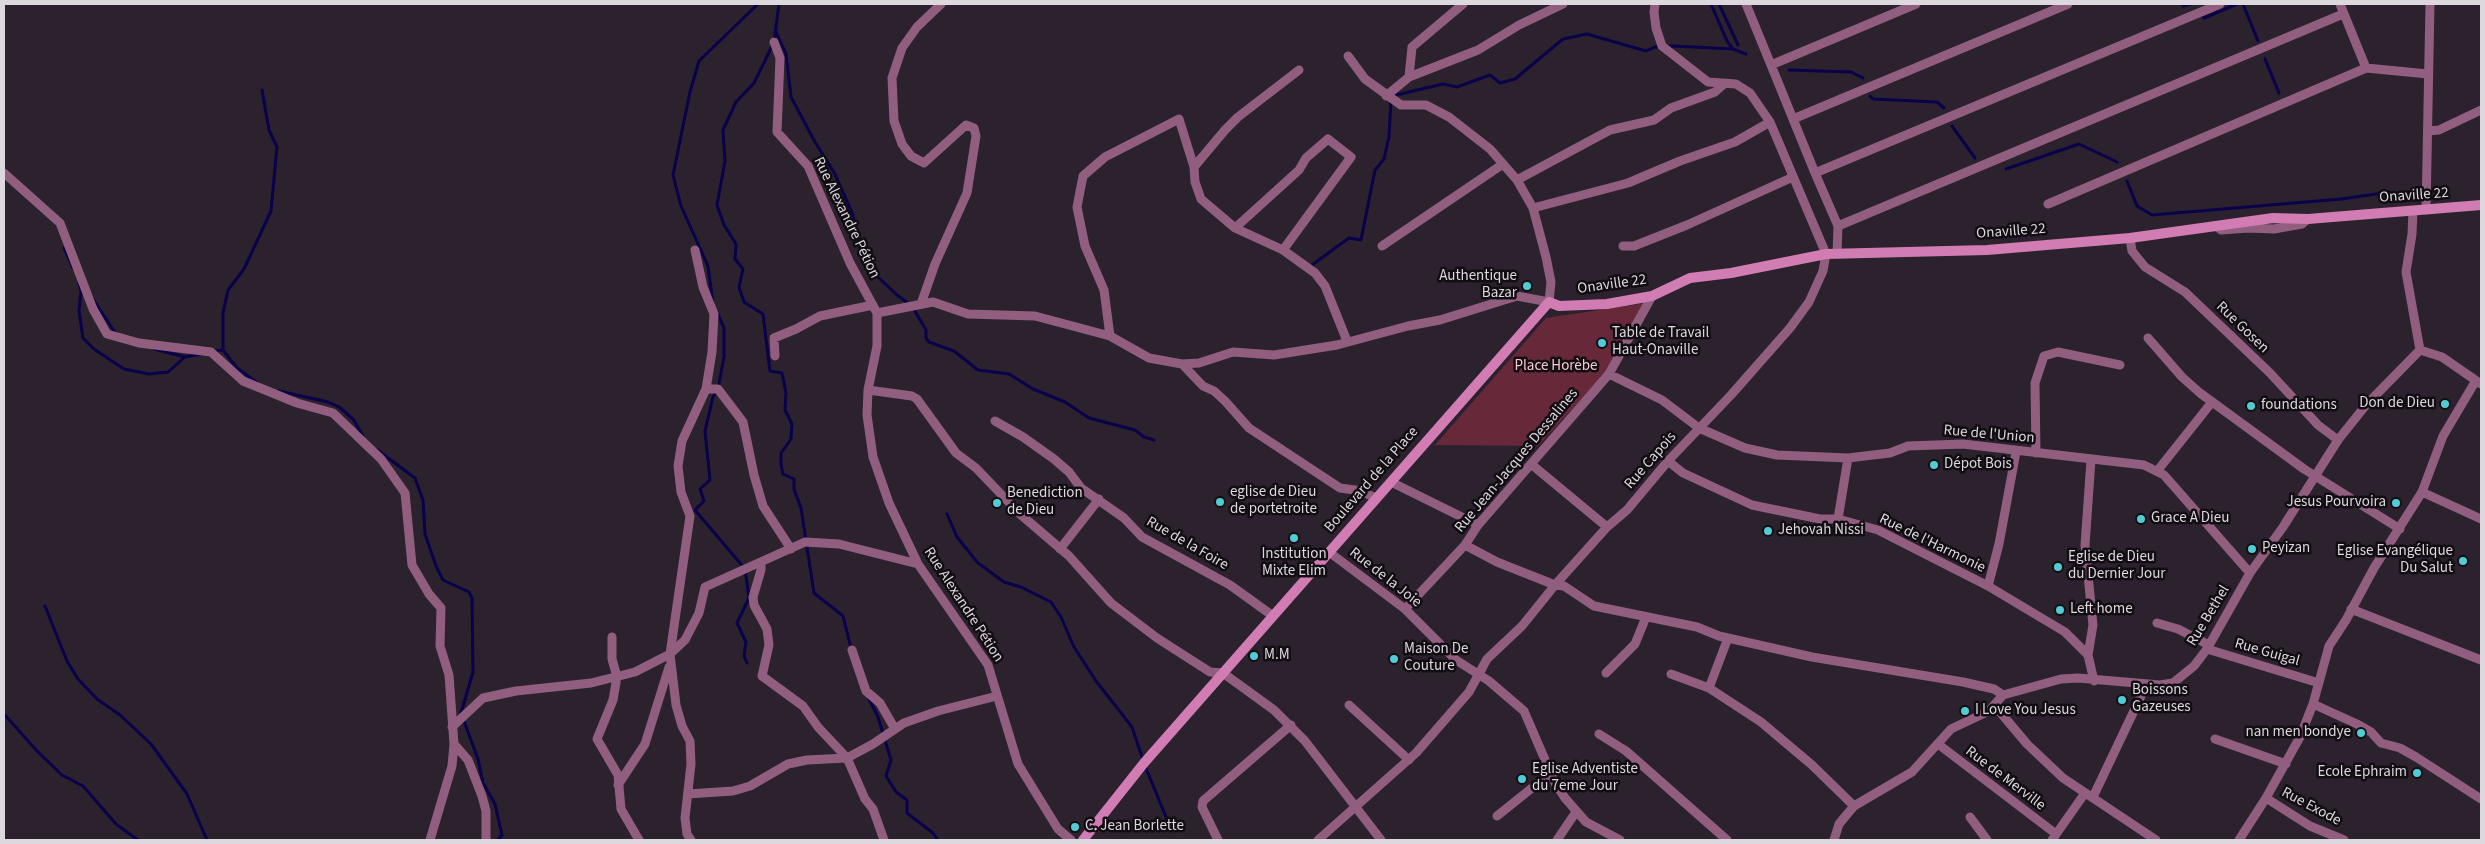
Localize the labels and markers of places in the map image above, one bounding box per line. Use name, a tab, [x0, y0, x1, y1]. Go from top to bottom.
place label: Authentique Bazar	[1439, 268, 1517, 303]
marker: Authentique Bazar	[1521, 280, 1533, 292]
place label: Table de Travail Haut-Onaville	[1612, 325, 1709, 360]
marker: Table de Travail Haut-Onaville	[1596, 337, 1608, 349]
place label: Don de Dieu	[2359, 395, 2435, 413]
place label: foundations	[2261, 397, 2337, 415]
marker: Don de Dieu	[2439, 398, 2451, 410]
marker: foundations	[2245, 400, 2257, 412]
place label: Dépot Bois	[1944, 456, 2012, 474]
marker: Dépot Bois	[1928, 459, 1940, 471]
place label: eglise de Dieu de portetroite	[1230, 484, 1317, 519]
place label: Benediction de Dieu	[1007, 485, 1083, 520]
place label: Jesus Pourvoira	[2286, 494, 2386, 512]
marker: eglise de Dieu de portetroite	[1214, 496, 1226, 508]
marker: Benediction de Dieu	[991, 497, 1003, 509]
marker: Jesus Pourvoira	[2390, 497, 2402, 509]
place label: Grace A Dieu	[2151, 510, 2229, 528]
marker: Grace A Dieu	[2135, 513, 2147, 525]
place label: Jehovah Nissi	[1778, 522, 1864, 540]
marker: Jehovah Nissi	[1762, 525, 1774, 537]
marker: Institution Mixte Elim	[1288, 532, 1300, 544]
place label: Peyizan	[2262, 540, 2310, 558]
marker: Peyizan	[2246, 543, 2258, 555]
place label: Eglise Evangélique Du Salut	[2337, 543, 2453, 578]
place label: Institution Mixte Elim	[1261, 546, 1327, 581]
place label: Eglise de Dieu du Dernier Jour	[2068, 549, 2166, 584]
marker: Eglise Evangélique Du Salut	[2457, 555, 2469, 567]
marker: Eglise de Dieu du Dernier Jour	[2052, 561, 2064, 573]
place label: Left home	[2070, 601, 2133, 619]
marker: Left home	[2054, 604, 2066, 616]
place label: Maison De Couture	[1404, 641, 1468, 676]
place label: M.M	[1264, 647, 1290, 665]
marker: M.M	[1248, 650, 1260, 662]
marker: Maison De Couture	[1388, 653, 1400, 665]
place label: Boissons Gazeuses	[2132, 682, 2191, 717]
marker: Boissons Gazeuses	[2116, 694, 2128, 706]
place label: I Love You Jesus	[1975, 702, 2076, 720]
marker: I Love You Jesus	[1959, 705, 1971, 717]
place label: nan men bondye	[2246, 724, 2351, 742]
marker: nan men bondye	[2355, 727, 2367, 739]
place label: Eglise Adventiste du 7eme Jour	[1532, 761, 1638, 796]
place label: Ecole Ephraim	[2317, 764, 2407, 782]
marker: Ecole Ephraim	[2411, 767, 2423, 779]
marker: Eglise Adventiste du 7eme Jour	[1516, 773, 1528, 785]
place label: C. Jean Borlette	[1085, 818, 1184, 836]
marker: C. Jean Borlette	[1069, 821, 1081, 833]

